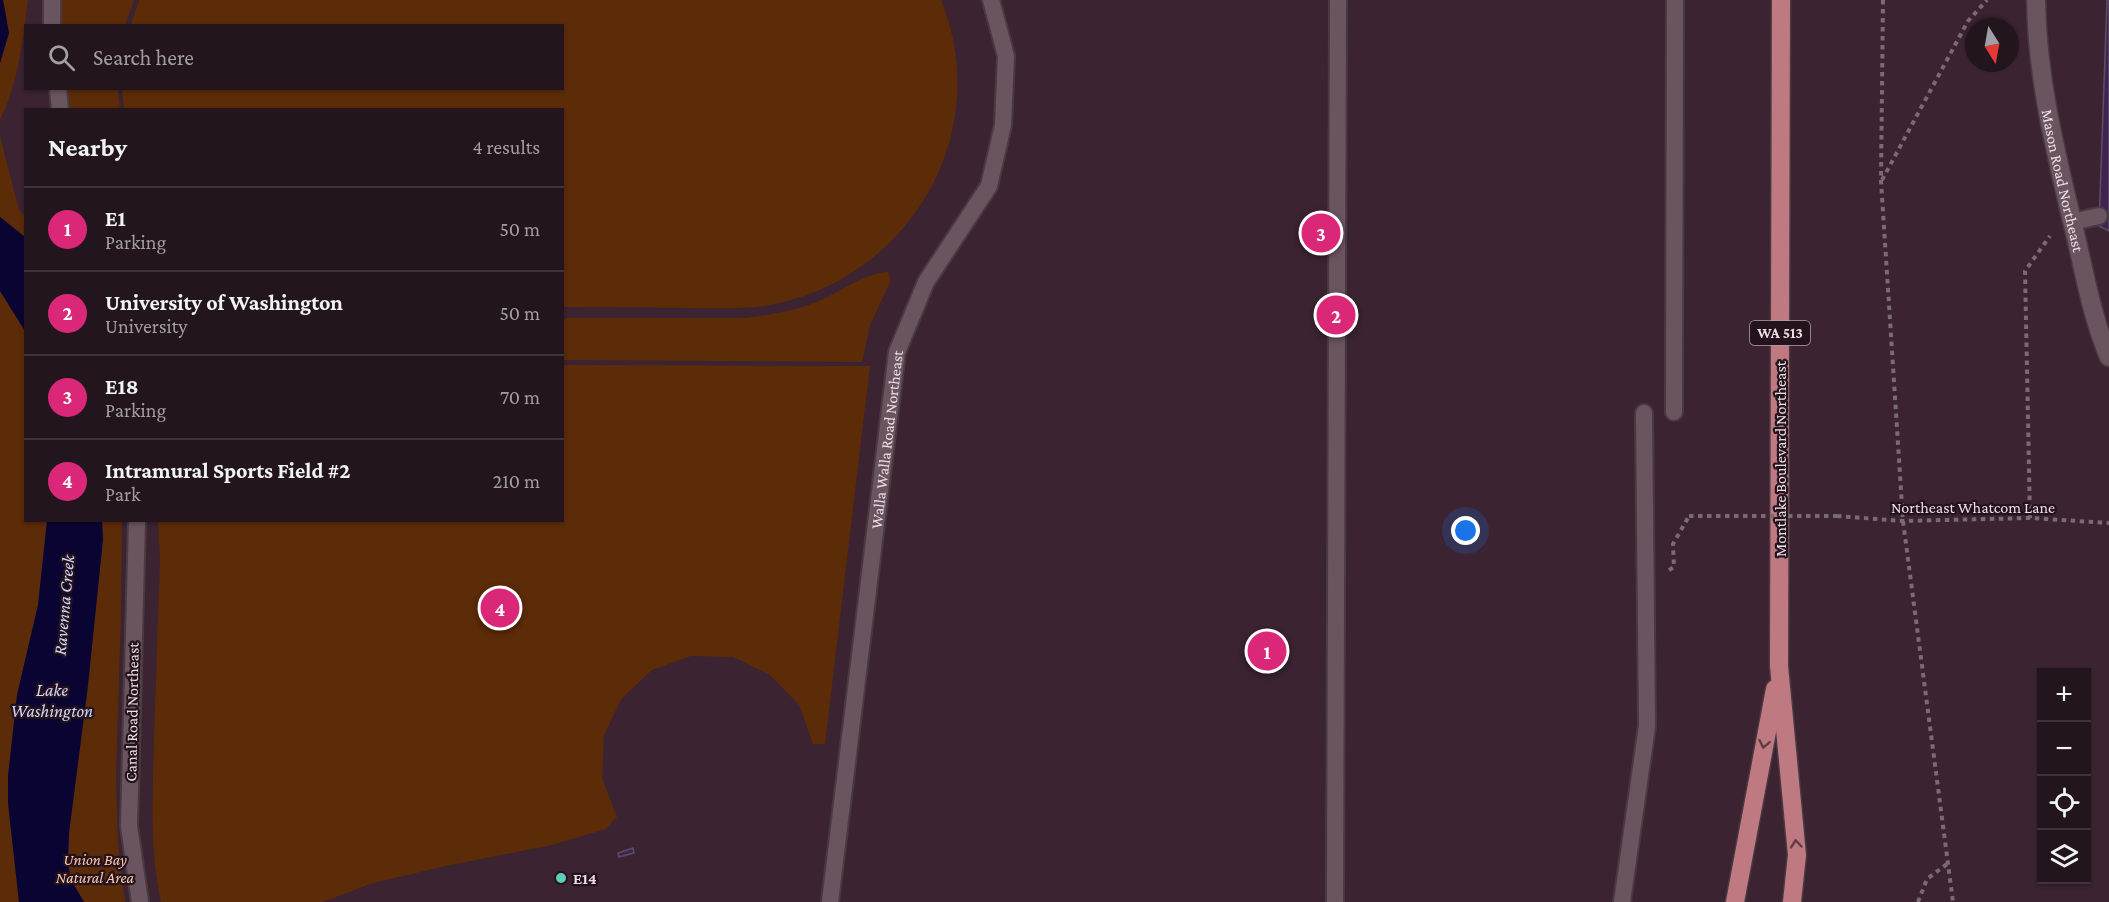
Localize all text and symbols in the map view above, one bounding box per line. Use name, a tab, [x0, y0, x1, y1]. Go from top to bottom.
north arrow	[1965, 18, 2019, 72]
search box	[24, 24, 564, 90]
icon: search	[45, 41, 78, 74]
text: Search here	[93, 45, 194, 70]
street label: Mason Road Northeast	[2039, 108, 2088, 254]
text: Nearby	[48, 133, 127, 162]
text: 4 results	[473, 136, 540, 158]
text: E1	[105, 206, 126, 231]
pin: 3	[1302, 210, 1340, 256]
text: 1	[64, 218, 71, 240]
text: 50 m	[499, 218, 540, 240]
text: Parking	[105, 231, 166, 253]
text: University of Washington	[105, 290, 343, 315]
pin: 2	[1316, 292, 1356, 338]
text: 2	[62, 302, 73, 324]
text: 50 m	[499, 302, 540, 324]
text: University	[105, 315, 188, 337]
road number: WA 513	[1750, 321, 1810, 345]
street label: Walla Walla Road Northeast	[867, 348, 906, 530]
street label: Montlake Boulevard Northeast	[1772, 360, 1789, 557]
text: E18	[105, 374, 139, 399]
text: 3	[63, 386, 72, 408]
text: 70 m	[500, 386, 540, 408]
text: Parking	[105, 399, 166, 421]
text: Intramural Sports Field #2	[105, 458, 350, 483]
text: 4	[62, 470, 73, 492]
text: 210 m	[493, 470, 540, 492]
text: Park	[105, 483, 141, 505]
street label: Northeast Whatcom Lane	[1891, 499, 2055, 516]
your location	[1451, 516, 1480, 545]
water label: Ravenna Creek	[50, 553, 78, 656]
pin: 4	[480, 586, 520, 630]
pin: 1	[1248, 628, 1286, 674]
street label: Canal Road Northeast	[122, 641, 142, 782]
map controls	[2037, 668, 2091, 884]
button: +	[2037, 668, 2091, 722]
water label: Lake Washington	[11, 680, 93, 721]
button: −	[2037, 722, 2091, 776]
one-way arrow	[1759, 740, 1771, 749]
button: locate	[2037, 776, 2091, 830]
button: layers	[2037, 830, 2091, 884]
one-way arrow	[1789, 839, 1802, 848]
park label: Union Bay Natural Area	[56, 851, 135, 886]
place label: E14	[573, 870, 597, 887]
marker: E14	[554, 871, 568, 885]

